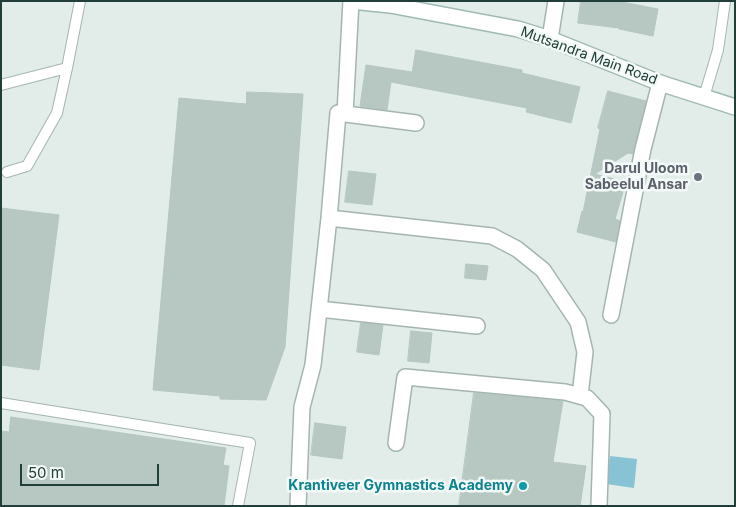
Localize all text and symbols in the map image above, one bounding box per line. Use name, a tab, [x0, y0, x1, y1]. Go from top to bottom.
street label: Mutsandra Main Road	[518, 23, 660, 89]
place label: Darul Uloom Sabeelul Ansar	[585, 161, 688, 193]
marker: Darul Uloom Sabeelul Ansar	[692, 171, 704, 183]
scale bar	[22, 454, 161, 486]
text: 50 m	[28, 463, 64, 482]
place label: Krantiveer Gymnastics Academy	[288, 478, 513, 494]
marker: Krantiveer Gymnastics Academy	[517, 480, 529, 492]

